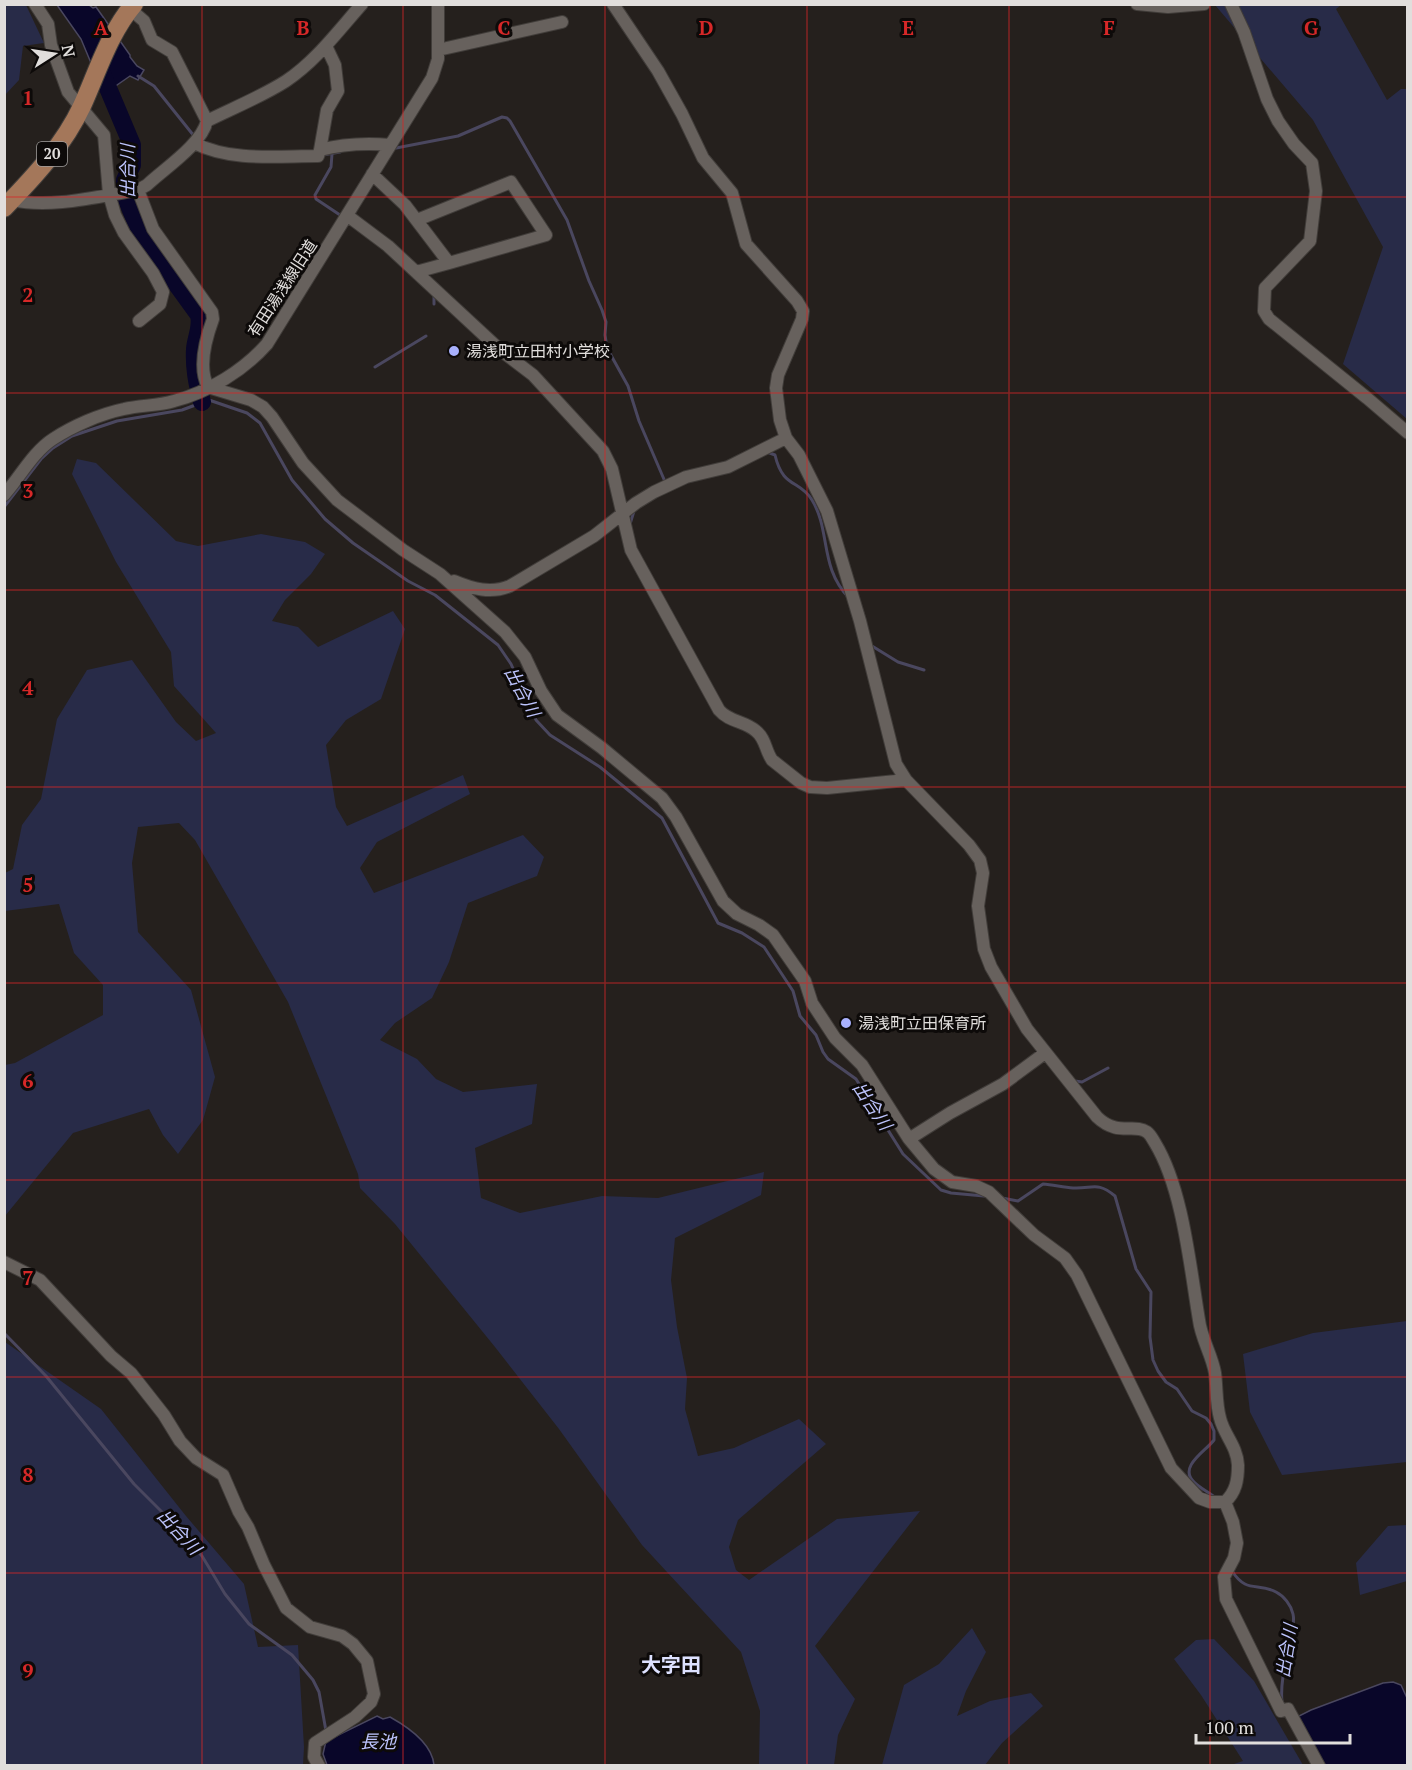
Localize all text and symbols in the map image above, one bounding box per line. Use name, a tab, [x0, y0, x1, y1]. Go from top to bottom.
text: A	[94, 14, 109, 41]
text: B	[297, 14, 310, 41]
text: C	[497, 14, 511, 41]
text: D	[699, 14, 713, 41]
text: E	[902, 14, 914, 41]
text: F	[1103, 14, 1115, 41]
text: G	[1304, 14, 1318, 41]
north arrow	[24, 24, 84, 84]
text: N	[57, 43, 81, 59]
text: 1	[22, 84, 34, 111]
road number: 20	[37, 142, 67, 166]
water label: 出合川	[115, 142, 139, 198]
street label: 有田湯浅線旧道	[242, 235, 322, 341]
text: 2	[22, 281, 34, 308]
place label: 湯浅町立田村小学校	[466, 340, 610, 362]
marker: 湯浅町立田村小学校	[447, 344, 461, 358]
text: 3	[22, 477, 34, 504]
water label: 出合川	[500, 662, 547, 723]
text: 4	[22, 674, 34, 701]
text: 5	[22, 871, 34, 898]
place label: 湯浅町立田保育所	[858, 1012, 986, 1034]
marker: 湯浅町立田保育所	[839, 1016, 853, 1030]
text: 6	[22, 1067, 34, 1094]
water label: 出合川	[848, 1076, 899, 1136]
text: 7	[22, 1264, 34, 1291]
text: 8	[22, 1461, 34, 1488]
water label: 出合川	[153, 1503, 208, 1561]
water label: 出合川	[1270, 1620, 1302, 1679]
district label: 大字田	[641, 1651, 701, 1678]
text: 9	[22, 1657, 34, 1684]
scale bar	[1196, 1707, 1350, 1745]
text: 100 m	[1205, 1715, 1254, 1739]
water label: 長池	[360, 1729, 398, 1753]

